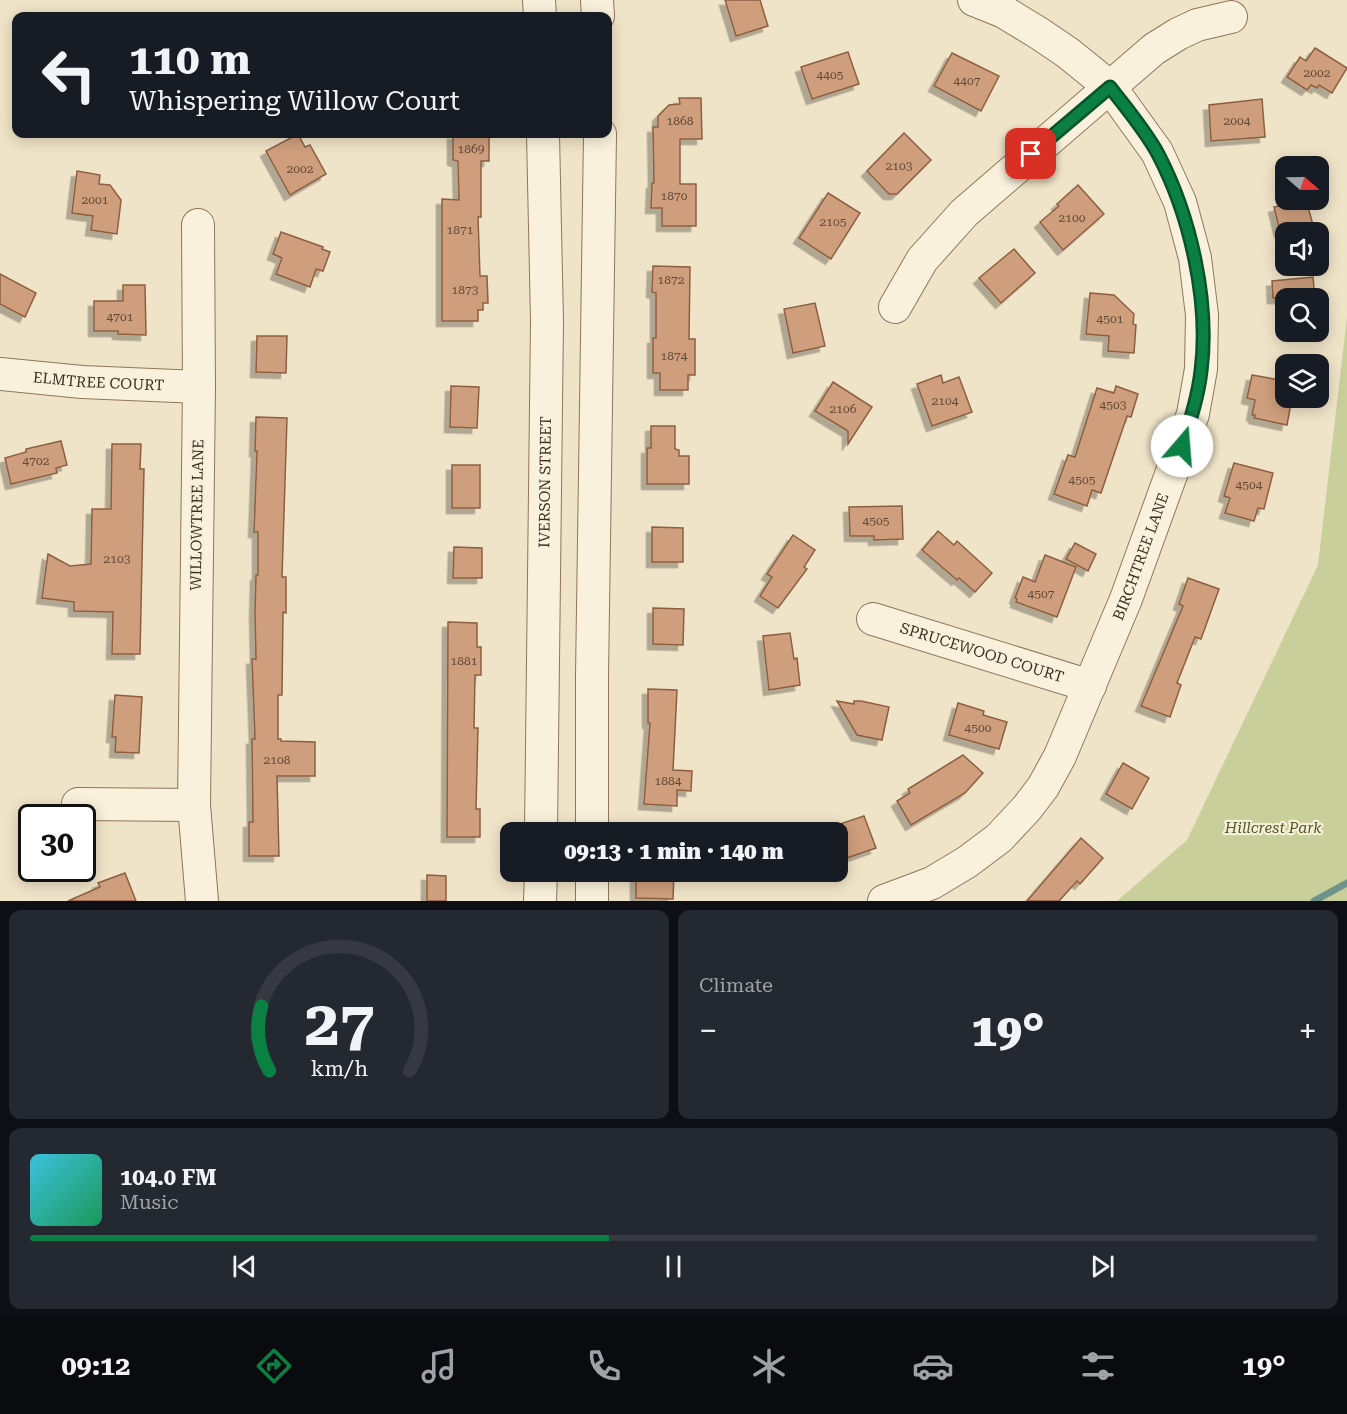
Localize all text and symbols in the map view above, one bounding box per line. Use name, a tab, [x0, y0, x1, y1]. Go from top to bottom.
text: 110 m	[129, 35, 251, 84]
icon: left	[30, 36, 108, 114]
house number: 2002	[1304, 66, 1331, 80]
house number: 4405	[817, 68, 844, 82]
house number: 4407	[954, 74, 981, 88]
text: Whispering Willow Court	[129, 85, 460, 117]
house number: 1868	[667, 114, 694, 128]
house number: 2004	[1224, 114, 1251, 128]
pin	[1005, 128, 1056, 179]
icon: arrive	[1014, 137, 1047, 170]
house number: 1869	[458, 142, 485, 156]
north arrow	[1275, 156, 1329, 210]
map controls	[1275, 156, 1329, 408]
house number: 2103	[886, 159, 913, 173]
house number: 2002	[287, 162, 314, 176]
house number: 1870	[661, 189, 688, 203]
house number: 2001	[82, 193, 109, 207]
house number: 2100	[1059, 211, 1086, 225]
house number: 2105	[820, 215, 847, 229]
button: sound	[1275, 222, 1329, 276]
house number: 1871	[447, 223, 474, 237]
house number: 1872	[658, 273, 685, 287]
house number: 1873	[452, 283, 479, 297]
button: search	[1275, 288, 1329, 342]
house number: 4701	[107, 310, 134, 324]
house number: 4501	[1097, 312, 1124, 326]
house number: 1874	[661, 349, 688, 363]
button: layers	[1275, 354, 1329, 408]
street label: ELMTREE COURT	[32, 368, 165, 395]
house number: 2104	[932, 394, 959, 408]
house number: 4503	[1100, 398, 1127, 412]
house number: 2106	[830, 402, 857, 416]
position arrow	[1150, 414, 1214, 478]
street label: IVERSON STREET	[535, 416, 555, 548]
street label: WILLOWTREE LANE	[187, 439, 207, 591]
house number: 4702	[23, 454, 50, 468]
house number: 4505	[1069, 473, 1096, 487]
house number: 4504	[1236, 478, 1263, 492]
street label: BIRCHTREE LANE	[1109, 491, 1173, 623]
house number: 4505	[863, 514, 890, 528]
house number: 2103	[104, 552, 131, 566]
house number: 4507	[1028, 587, 1055, 601]
street label: SPRUCEWOOD COURT	[898, 619, 1066, 686]
house number: 1881	[451, 654, 478, 668]
house number: 4500	[965, 721, 992, 735]
house number: 2108	[264, 753, 291, 767]
house number: 1884	[655, 774, 682, 788]
speed limit sign: 30	[18, 804, 96, 882]
park label: Hillcrest Park	[1224, 819, 1322, 837]
text: 09:13 · 1 min · 140 m	[564, 839, 784, 864]
text: Climate	[699, 973, 773, 997]
text: 27	[304, 987, 374, 1060]
text: 19°	[972, 1004, 1045, 1057]
text: −	[699, 1011, 717, 1050]
text: +	[1299, 1011, 1317, 1050]
text: km/h	[310, 1057, 368, 1082]
text: 104.0 FM	[120, 1165, 217, 1190]
text: Music	[120, 1190, 179, 1214]
icon: previous	[228, 1250, 261, 1283]
icon: pause	[657, 1250, 690, 1283]
icon: next	[1086, 1250, 1119, 1283]
icon: directions	[253, 1345, 295, 1387]
icon: music	[418, 1345, 460, 1387]
icon: phone	[583, 1345, 625, 1387]
icon: climate	[748, 1345, 790, 1387]
icon: car	[912, 1345, 954, 1387]
icon: filters	[1077, 1345, 1119, 1387]
text: 09:12	[61, 1350, 130, 1382]
text: 19°	[1242, 1350, 1286, 1382]

